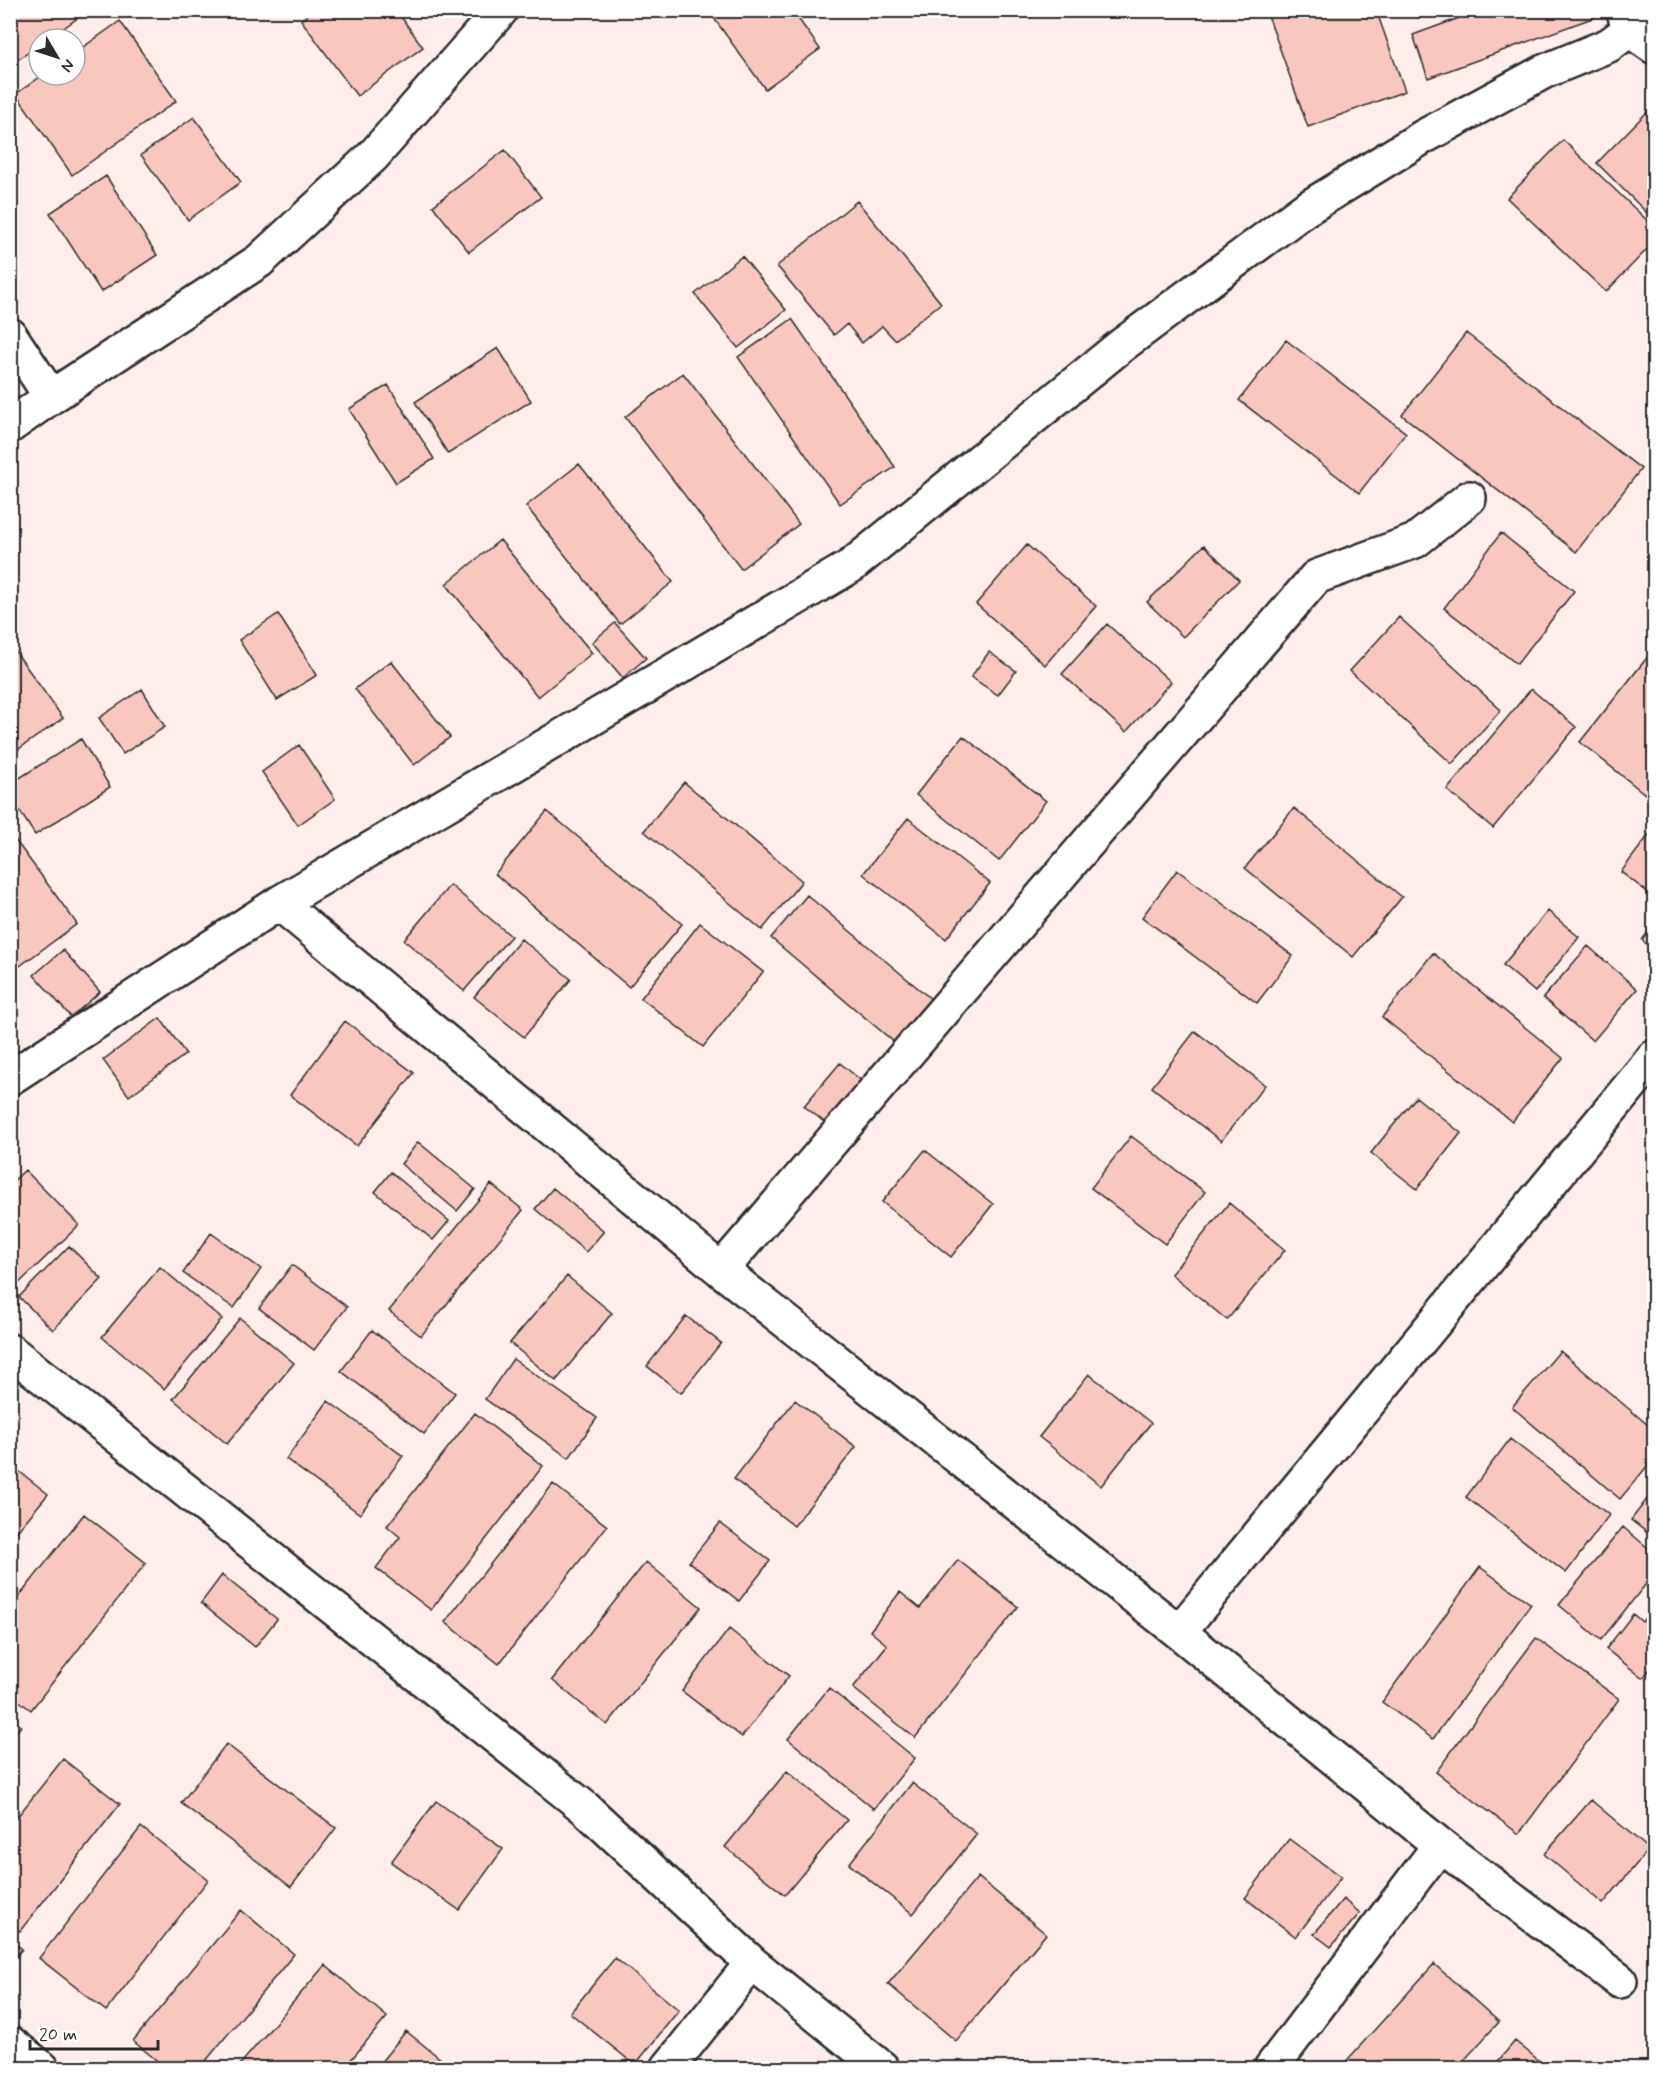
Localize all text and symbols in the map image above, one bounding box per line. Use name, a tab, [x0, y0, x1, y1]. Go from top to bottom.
north arrow	[27, 27, 87, 87]
text: N	[56, 55, 79, 76]
scale bar	[30, 2013, 158, 2051]
text: 20 m	[39, 2023, 77, 2047]

